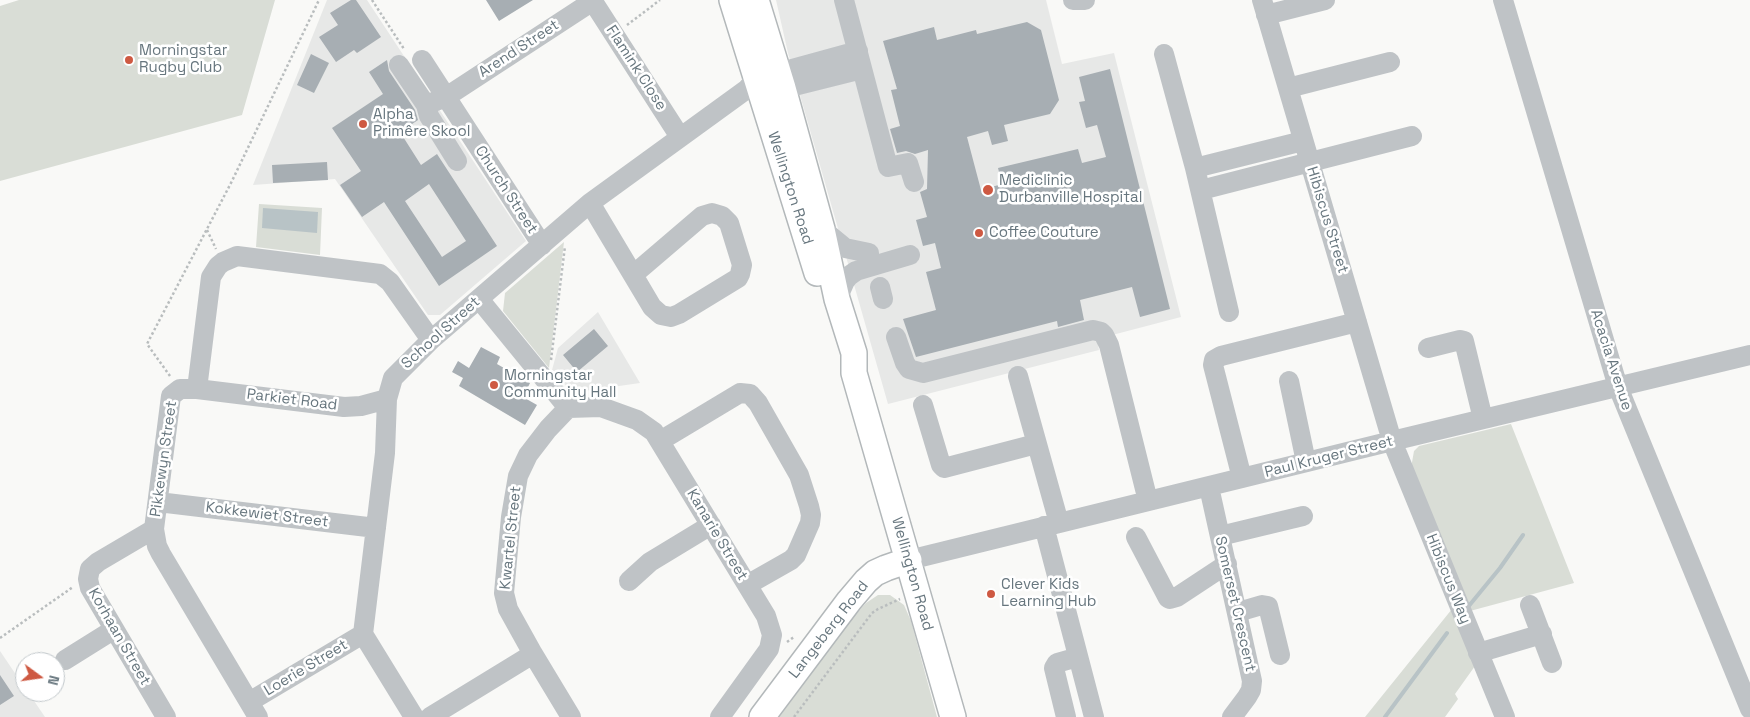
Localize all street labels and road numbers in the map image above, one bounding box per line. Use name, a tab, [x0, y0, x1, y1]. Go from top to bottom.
street label: Arend Street	[475, 16, 563, 82]
street label: Flamink Close	[602, 22, 670, 114]
street label: Wellington Road	[763, 129, 817, 247]
street label: Church Street	[471, 143, 541, 237]
street label: Hibiscus Street	[1302, 165, 1352, 275]
street label: School Street	[398, 293, 484, 373]
street label: Acacia Avenue	[1586, 307, 1636, 413]
street label: Parkiet Road	[246, 386, 338, 414]
street label: Pikkewyn Street	[147, 400, 181, 518]
street label: Paul Kruger Street	[1263, 432, 1395, 482]
street label: Kwartel Street	[497, 485, 525, 591]
street label: Kanarie Street	[683, 486, 751, 584]
street label: Kokkewiet Street	[205, 499, 329, 531]
street label: Wellington Road	[887, 515, 937, 633]
street label: Hibiscus Way	[1422, 531, 1474, 627]
street label: Somerset Crescent	[1211, 534, 1259, 674]
street label: Langeberg Road	[785, 578, 873, 682]
street label: Korhaan Street	[84, 585, 154, 689]
street label: Loerie Street	[261, 636, 351, 700]

